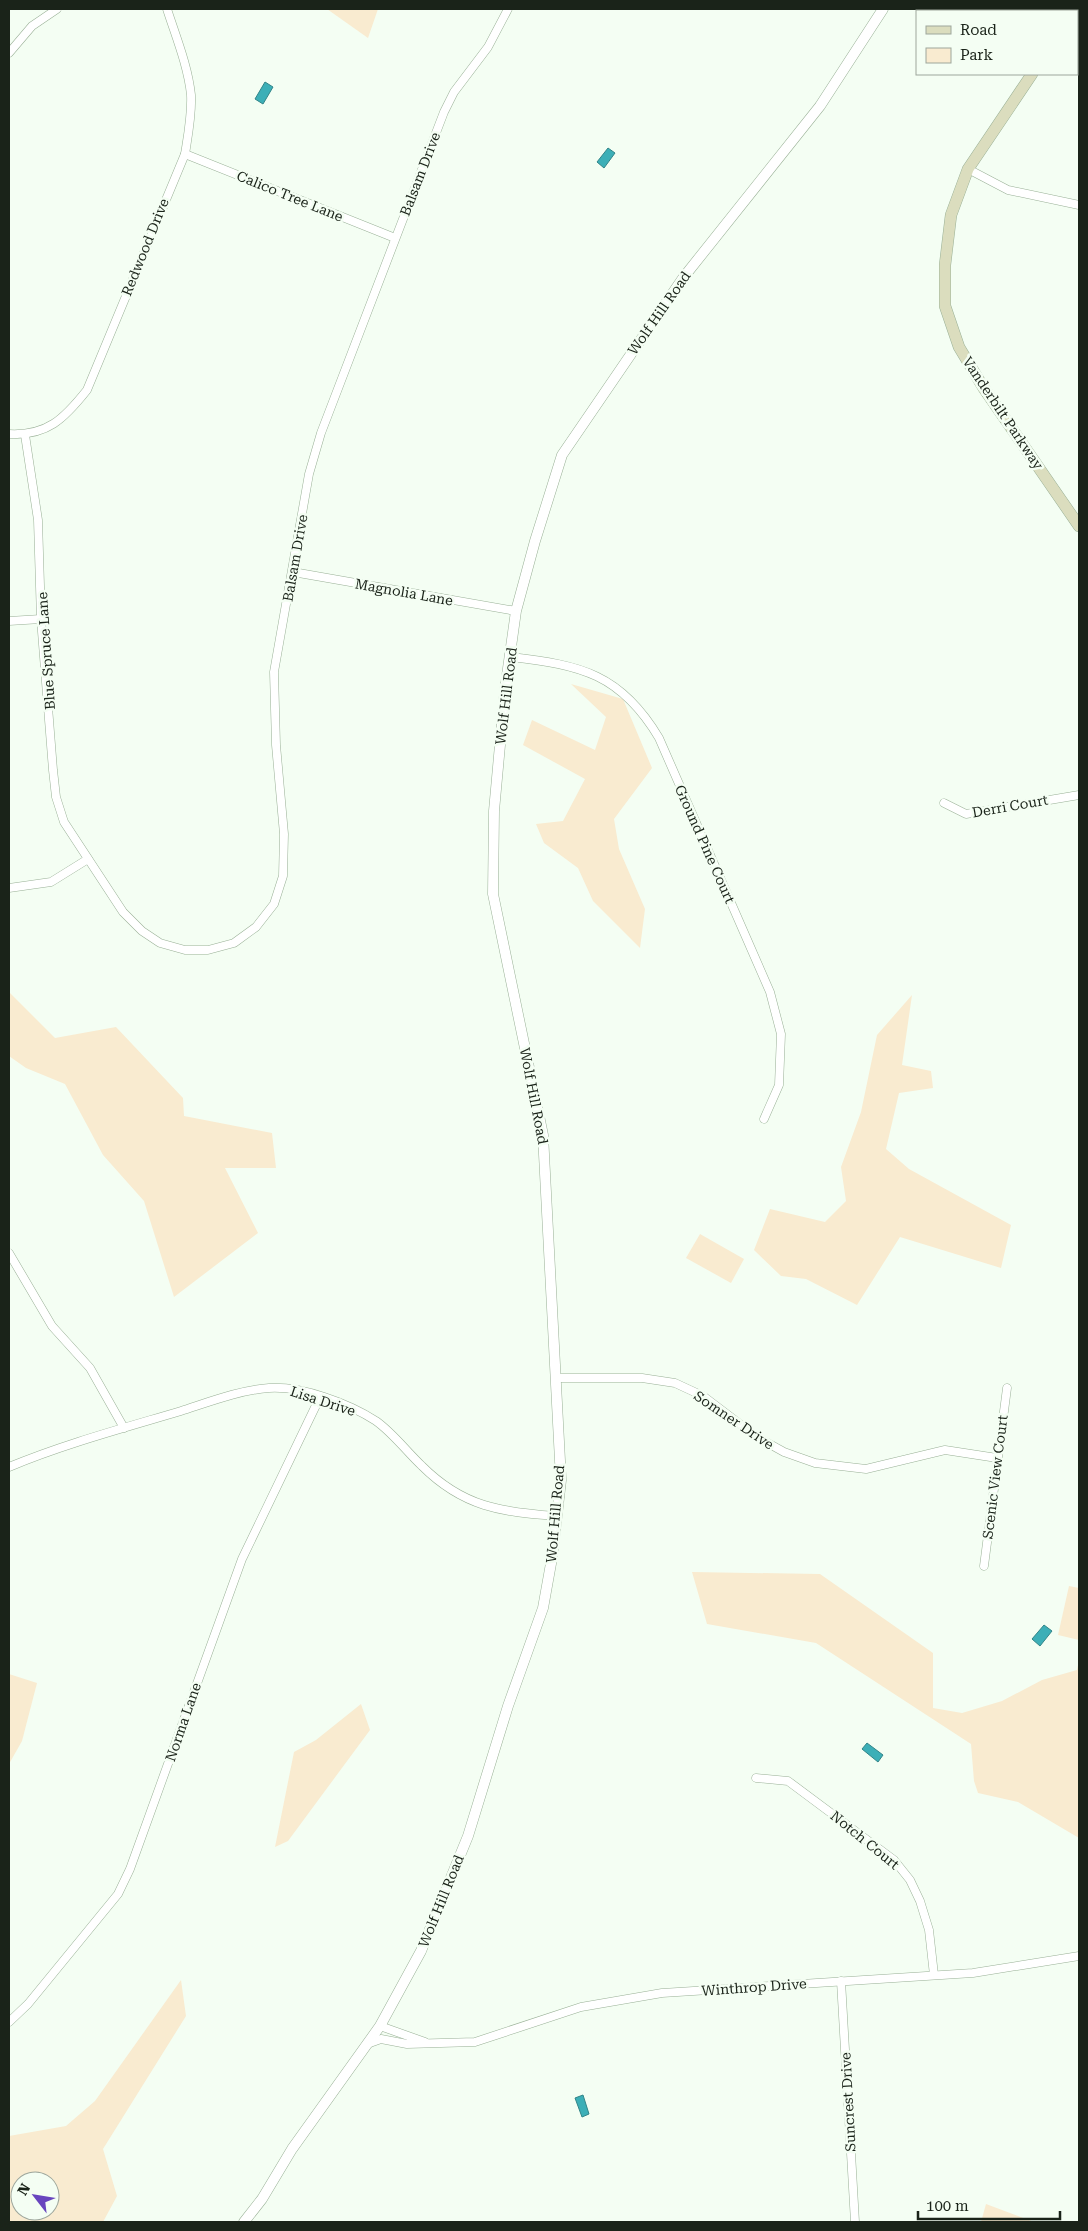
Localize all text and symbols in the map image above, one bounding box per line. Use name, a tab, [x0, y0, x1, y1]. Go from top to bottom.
legend	[916, 10, 1078, 75]
text: Road	[960, 21, 997, 39]
text: Park	[960, 46, 994, 64]
street label: Balsam Drive	[397, 130, 443, 218]
street label: Calico Tree Lane	[234, 167, 346, 225]
street label: Redwood Drive	[118, 196, 172, 298]
street label: Wolf Hill Road	[624, 268, 694, 358]
street label: Vanderbilt Parkway	[959, 354, 1047, 473]
street label: Balsam Drive	[279, 513, 311, 603]
street label: Magnolia Lane	[354, 575, 455, 609]
street label: Blue Spruce Lane	[34, 591, 58, 711]
street label: Wolf Hill Road	[492, 646, 520, 746]
street label: Ground Pine Court	[672, 782, 738, 906]
street label: Derri Court	[971, 791, 1049, 821]
street label: Wolf Hill Road	[517, 1046, 551, 1146]
street label: Lisa Drive	[288, 1383, 358, 1419]
street label: Somner Drive	[691, 1387, 777, 1453]
street label: Scenic View Court	[979, 1414, 1011, 1540]
street label: Wolf Hill Road	[543, 1464, 567, 1564]
street label: Norma Lane	[162, 1680, 204, 1764]
street label: Notch Court	[827, 1807, 903, 1873]
street label: Wolf Hill Road	[415, 1852, 467, 1950]
street label: Winthrop Drive	[701, 1975, 807, 1999]
street label: Suncrest Drive	[837, 2052, 859, 2152]
north arrow	[10, 2171, 60, 2221]
text: N	[14, 2180, 34, 2198]
scale bar	[918, 2188, 1060, 2220]
text: 100 m	[926, 2197, 969, 2215]

